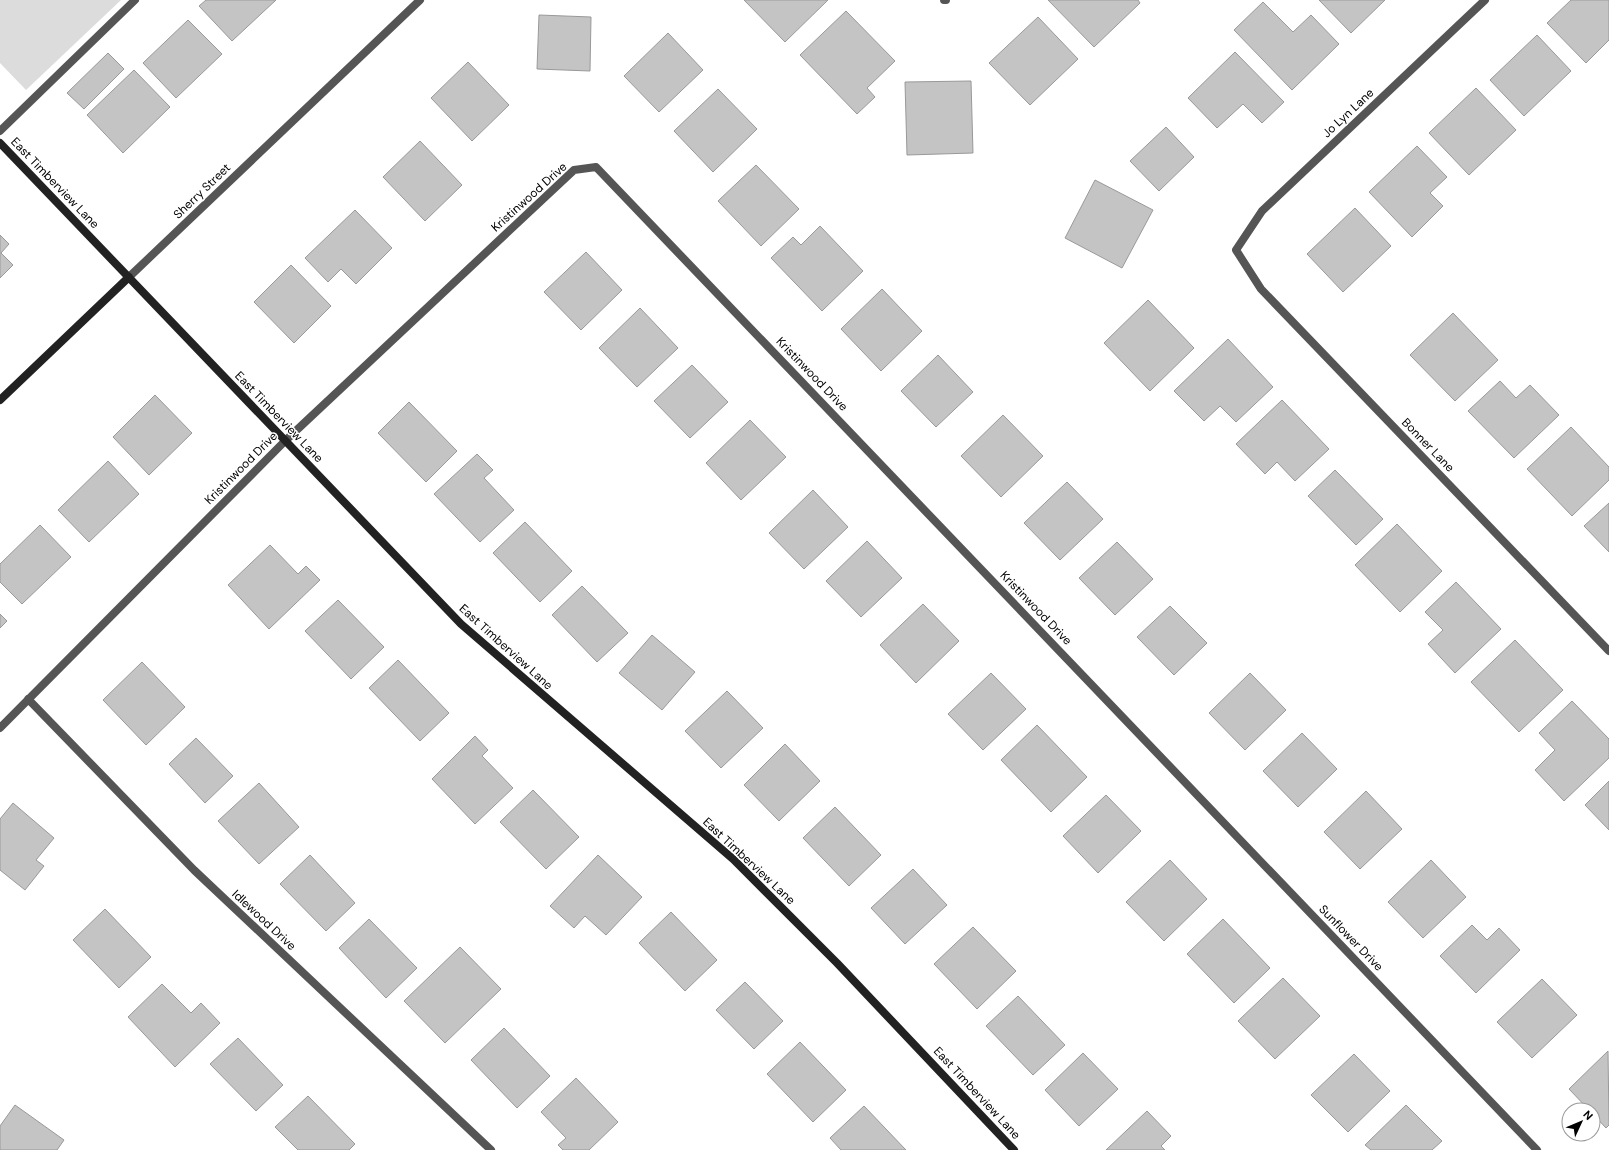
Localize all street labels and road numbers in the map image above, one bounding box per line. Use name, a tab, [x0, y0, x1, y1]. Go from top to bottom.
street label: Jo Lyn Lane	[1319, 85, 1377, 141]
street label: East Timberview Lane	[7, 134, 103, 232]
street label: Kristinwood Drive	[488, 159, 570, 235]
street label: Sherry Street	[170, 160, 234, 222]
street label: Kristinwood Drive	[773, 334, 852, 415]
street label: East Timberview Lane	[231, 368, 327, 466]
street label: Bonner Lane	[1398, 415, 1458, 476]
street label: Kristinwood Drive	[201, 428, 281, 508]
street label: Kristinwood Drive	[997, 568, 1076, 649]
street label: East Timberview Lane	[456, 601, 556, 693]
street label: East Timberview Lane	[699, 814, 799, 908]
street label: Idlewood Drive	[229, 886, 300, 954]
street label: Sunflower Drive	[1315, 901, 1387, 975]
street label: East Timberview Lane	[930, 1043, 1024, 1143]

